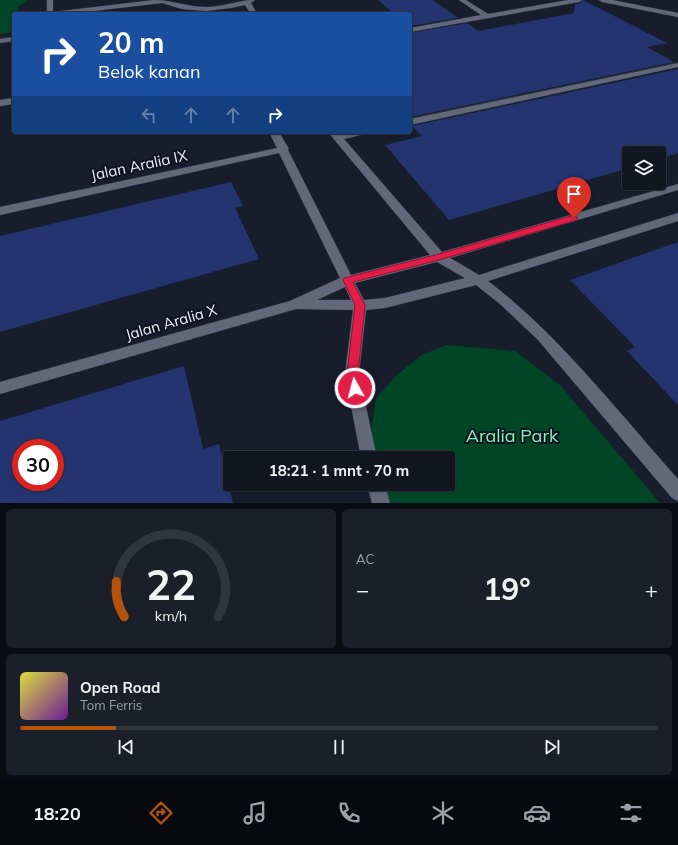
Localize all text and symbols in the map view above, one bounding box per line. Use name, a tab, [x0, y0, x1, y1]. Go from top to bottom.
text: 20 m	[98, 25, 164, 60]
icon: right	[32, 28, 84, 80]
text: Belok kanan	[98, 60, 200, 83]
icon: left	[138, 104, 160, 126]
icon: ahead	[180, 104, 202, 126]
icon: ahead	[222, 104, 244, 126]
icon: right	[264, 104, 286, 126]
street label: Jalan Aralia IX	[89, 145, 189, 185]
map controls	[622, 146, 666, 190]
button: layers	[622, 146, 666, 190]
pin	[557, 177, 591, 218]
icon: arrive	[563, 183, 585, 205]
street label: Jalan Aralia X	[123, 300, 219, 344]
position arrow	[334, 367, 376, 409]
park label: Aralia Park	[466, 424, 559, 447]
speed limit sign: 30	[12, 439, 64, 491]
text: 18:21 · 1 mnt · 70 m	[269, 461, 409, 480]
text: AC	[356, 551, 374, 567]
text: 22	[146, 557, 196, 609]
text: 19°	[483, 570, 531, 608]
text: −	[356, 576, 369, 604]
text: +	[645, 576, 658, 604]
text: km/h	[155, 606, 187, 624]
text: Open Road	[80, 678, 160, 697]
text: Tom Ferris	[80, 697, 142, 713]
icon: previous	[115, 736, 137, 758]
icon: pause	[328, 736, 350, 758]
icon: next	[541, 736, 563, 758]
icon: directions	[147, 799, 175, 827]
icon: music	[241, 799, 269, 827]
icon: phone	[335, 799, 363, 827]
icon: climate	[429, 799, 457, 827]
icon: car	[523, 799, 551, 827]
icon: filters	[617, 799, 645, 827]
text: 18:20	[33, 802, 81, 825]

